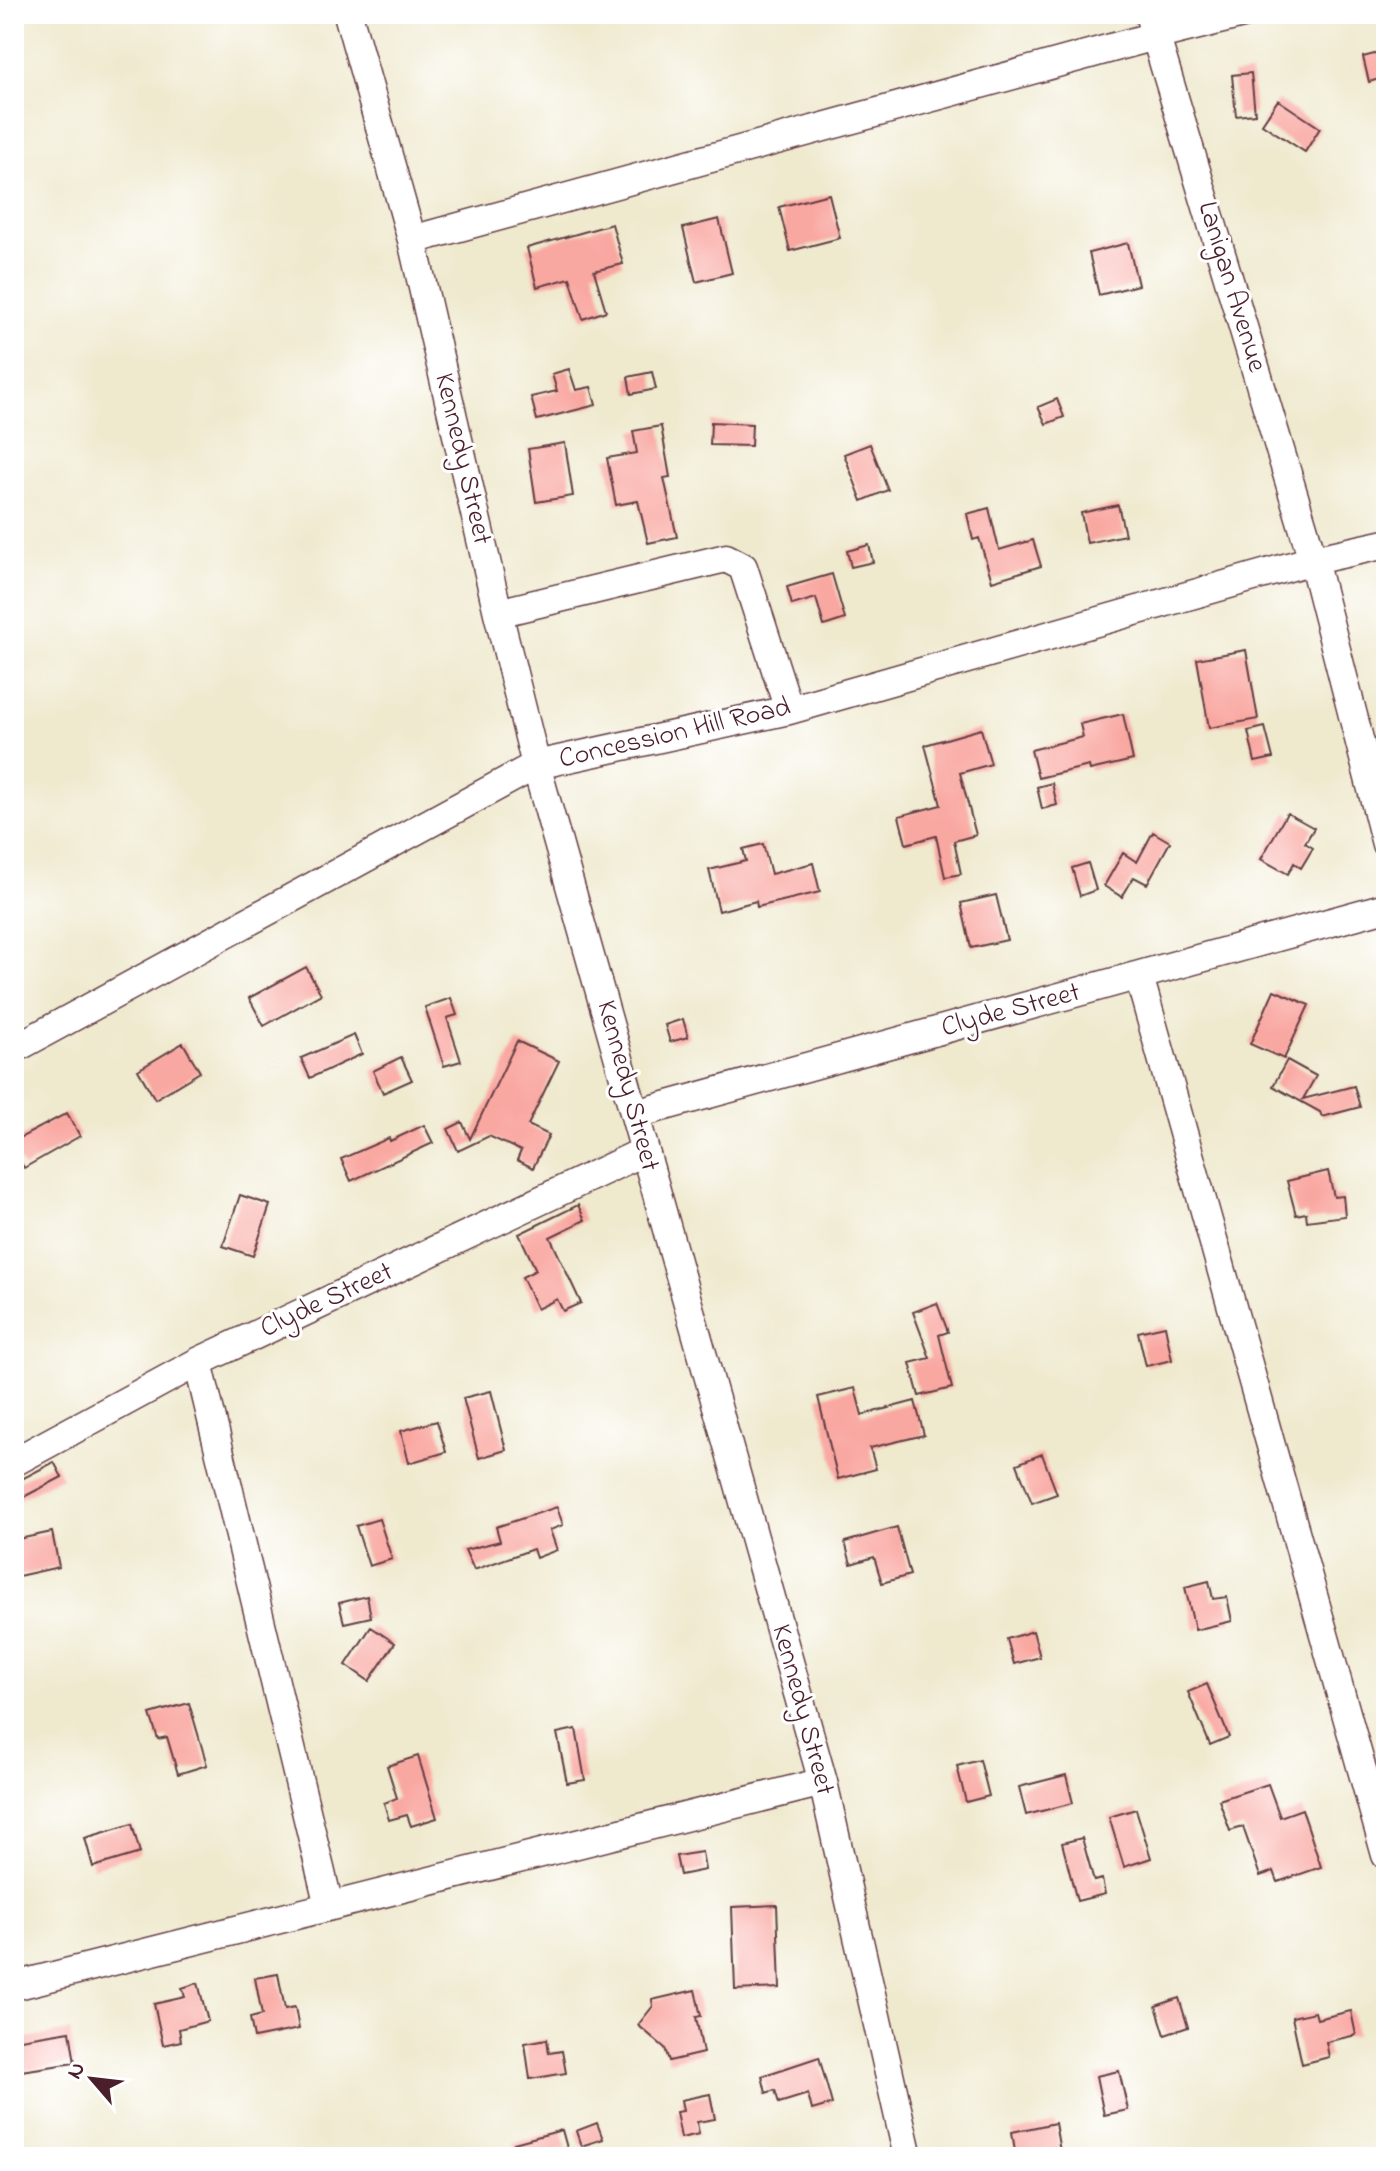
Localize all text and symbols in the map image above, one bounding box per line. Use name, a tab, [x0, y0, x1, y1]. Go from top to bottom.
street label: Lanigan Avenue	[1186, 197, 1277, 378]
street label: Kennedy Street	[422, 369, 502, 549]
street label: Concession Hill Road	[555, 687, 795, 781]
street label: Clyde Street	[937, 973, 1085, 1049]
street label: Kennedy Street	[585, 996, 669, 1176]
street label: Clyde Street	[254, 1252, 400, 1350]
street label: Kennedy Street	[760, 1620, 844, 1800]
north arrow	[52, 2039, 132, 2119]
text: N	[59, 2057, 95, 2085]

